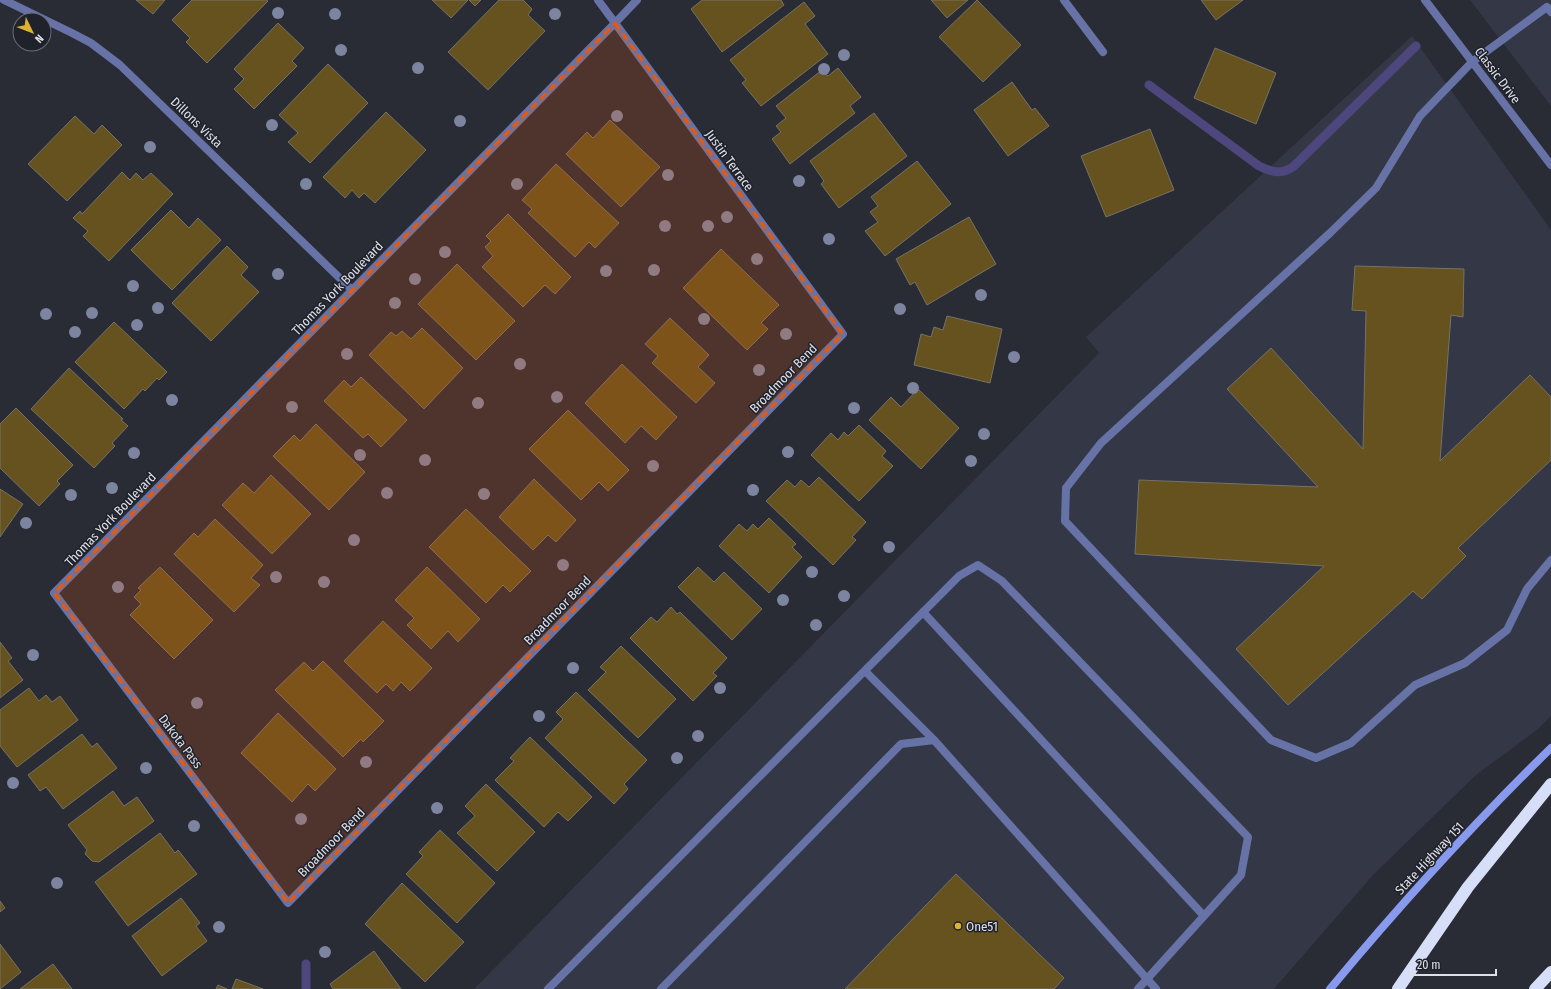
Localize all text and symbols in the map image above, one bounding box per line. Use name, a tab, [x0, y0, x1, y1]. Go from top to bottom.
north arrow	[12, 12, 52, 52]
text: N	[32, 32, 46, 45]
street label: Classic Drive	[1472, 44, 1524, 106]
street label: Dillons Vista	[168, 94, 226, 151]
street label: Justin Terrace	[702, 127, 757, 194]
street label: Thomas York Boulevard	[289, 238, 386, 338]
street label: Broadmoor Bend	[747, 341, 820, 416]
street label: Thomas York Boulevard	[62, 469, 159, 569]
street label: Broadmoor Bend	[521, 573, 594, 648]
street label: Dakota Pass	[155, 711, 206, 772]
street label: Broadmoor Bend	[295, 805, 368, 880]
street label: State Highway 151	[1392, 819, 1467, 898]
place label: One51	[966, 919, 998, 934]
marker: One51	[953, 921, 963, 931]
scale bar	[1411, 951, 1496, 977]
text: 20 m	[1417, 958, 1441, 972]

